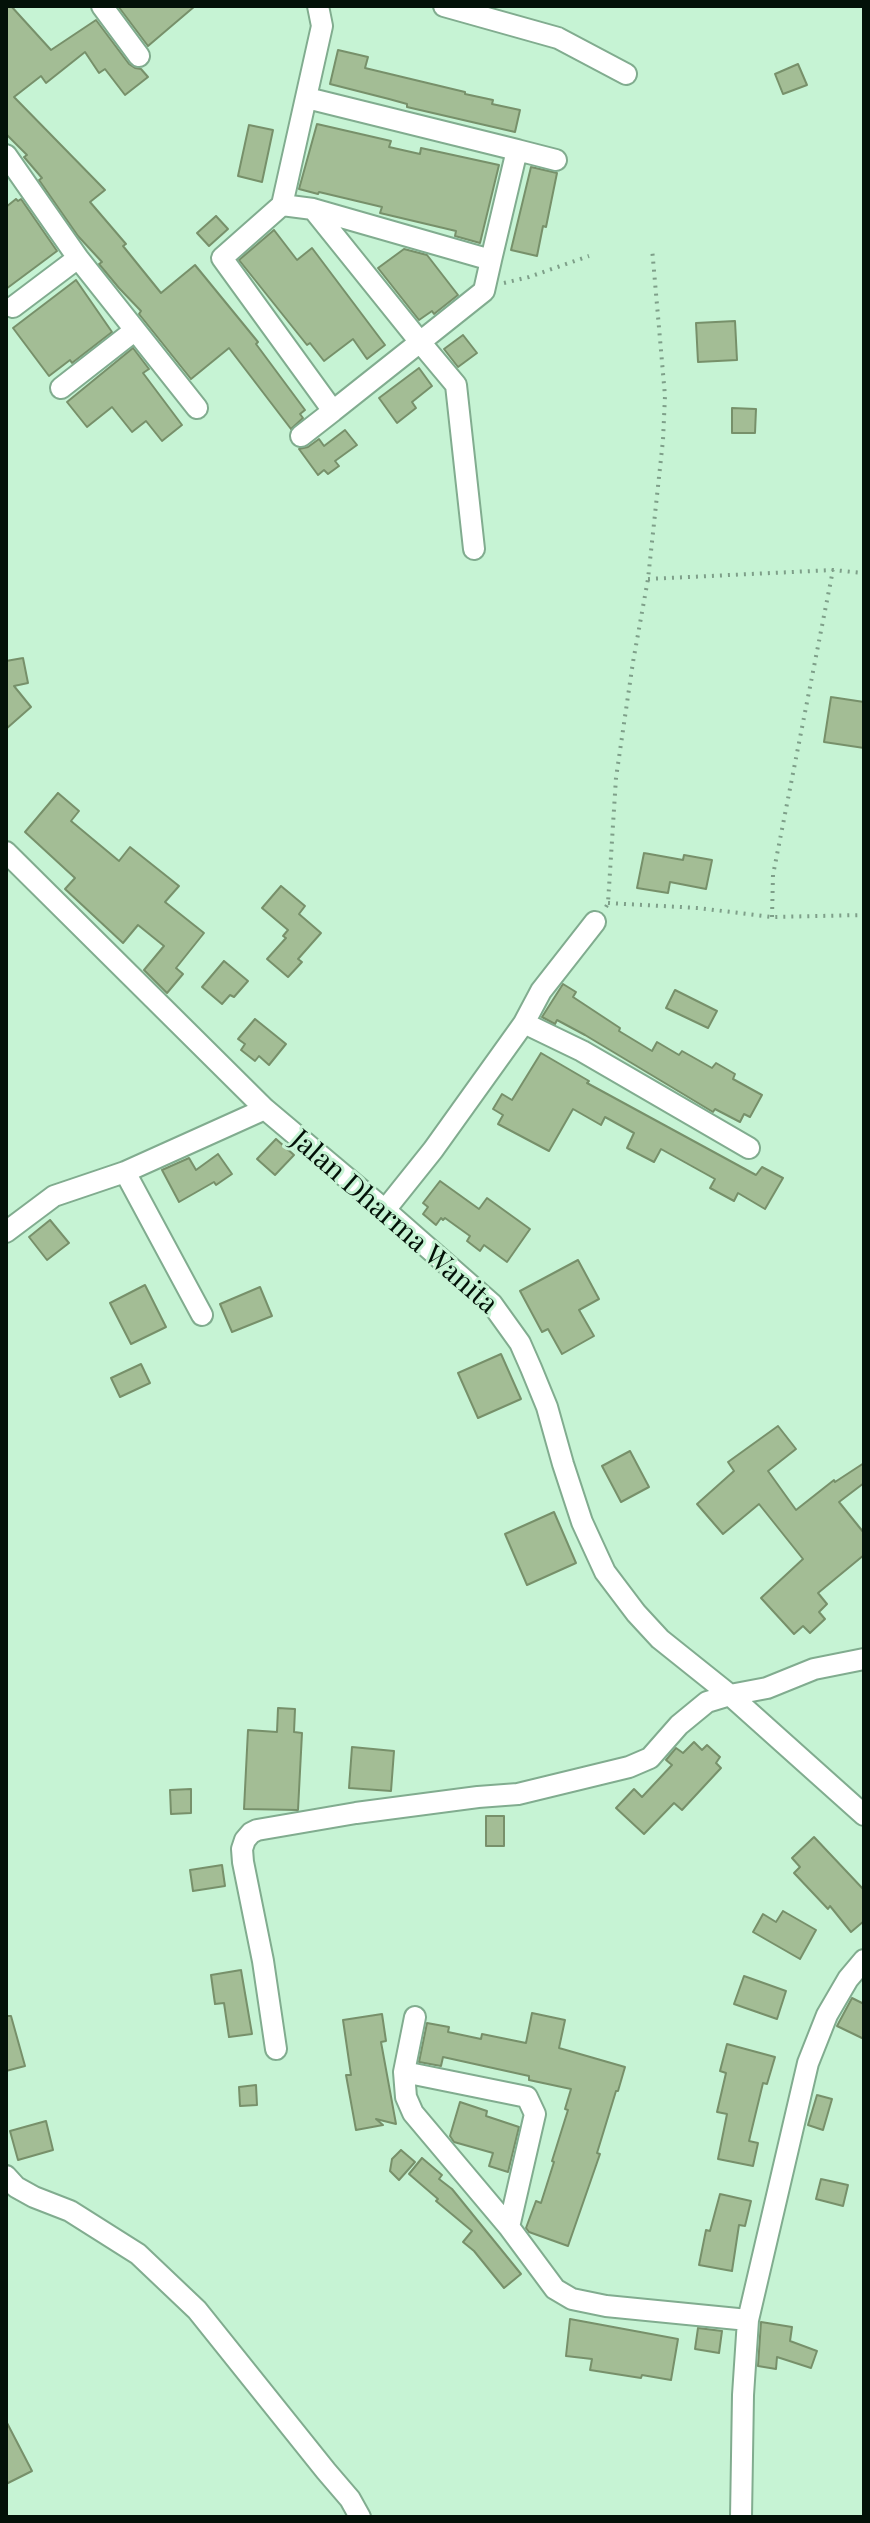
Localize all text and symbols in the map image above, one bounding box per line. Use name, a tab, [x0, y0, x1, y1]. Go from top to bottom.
street label: Jalan Dharma Wanita	[284, 1123, 504, 1321]

